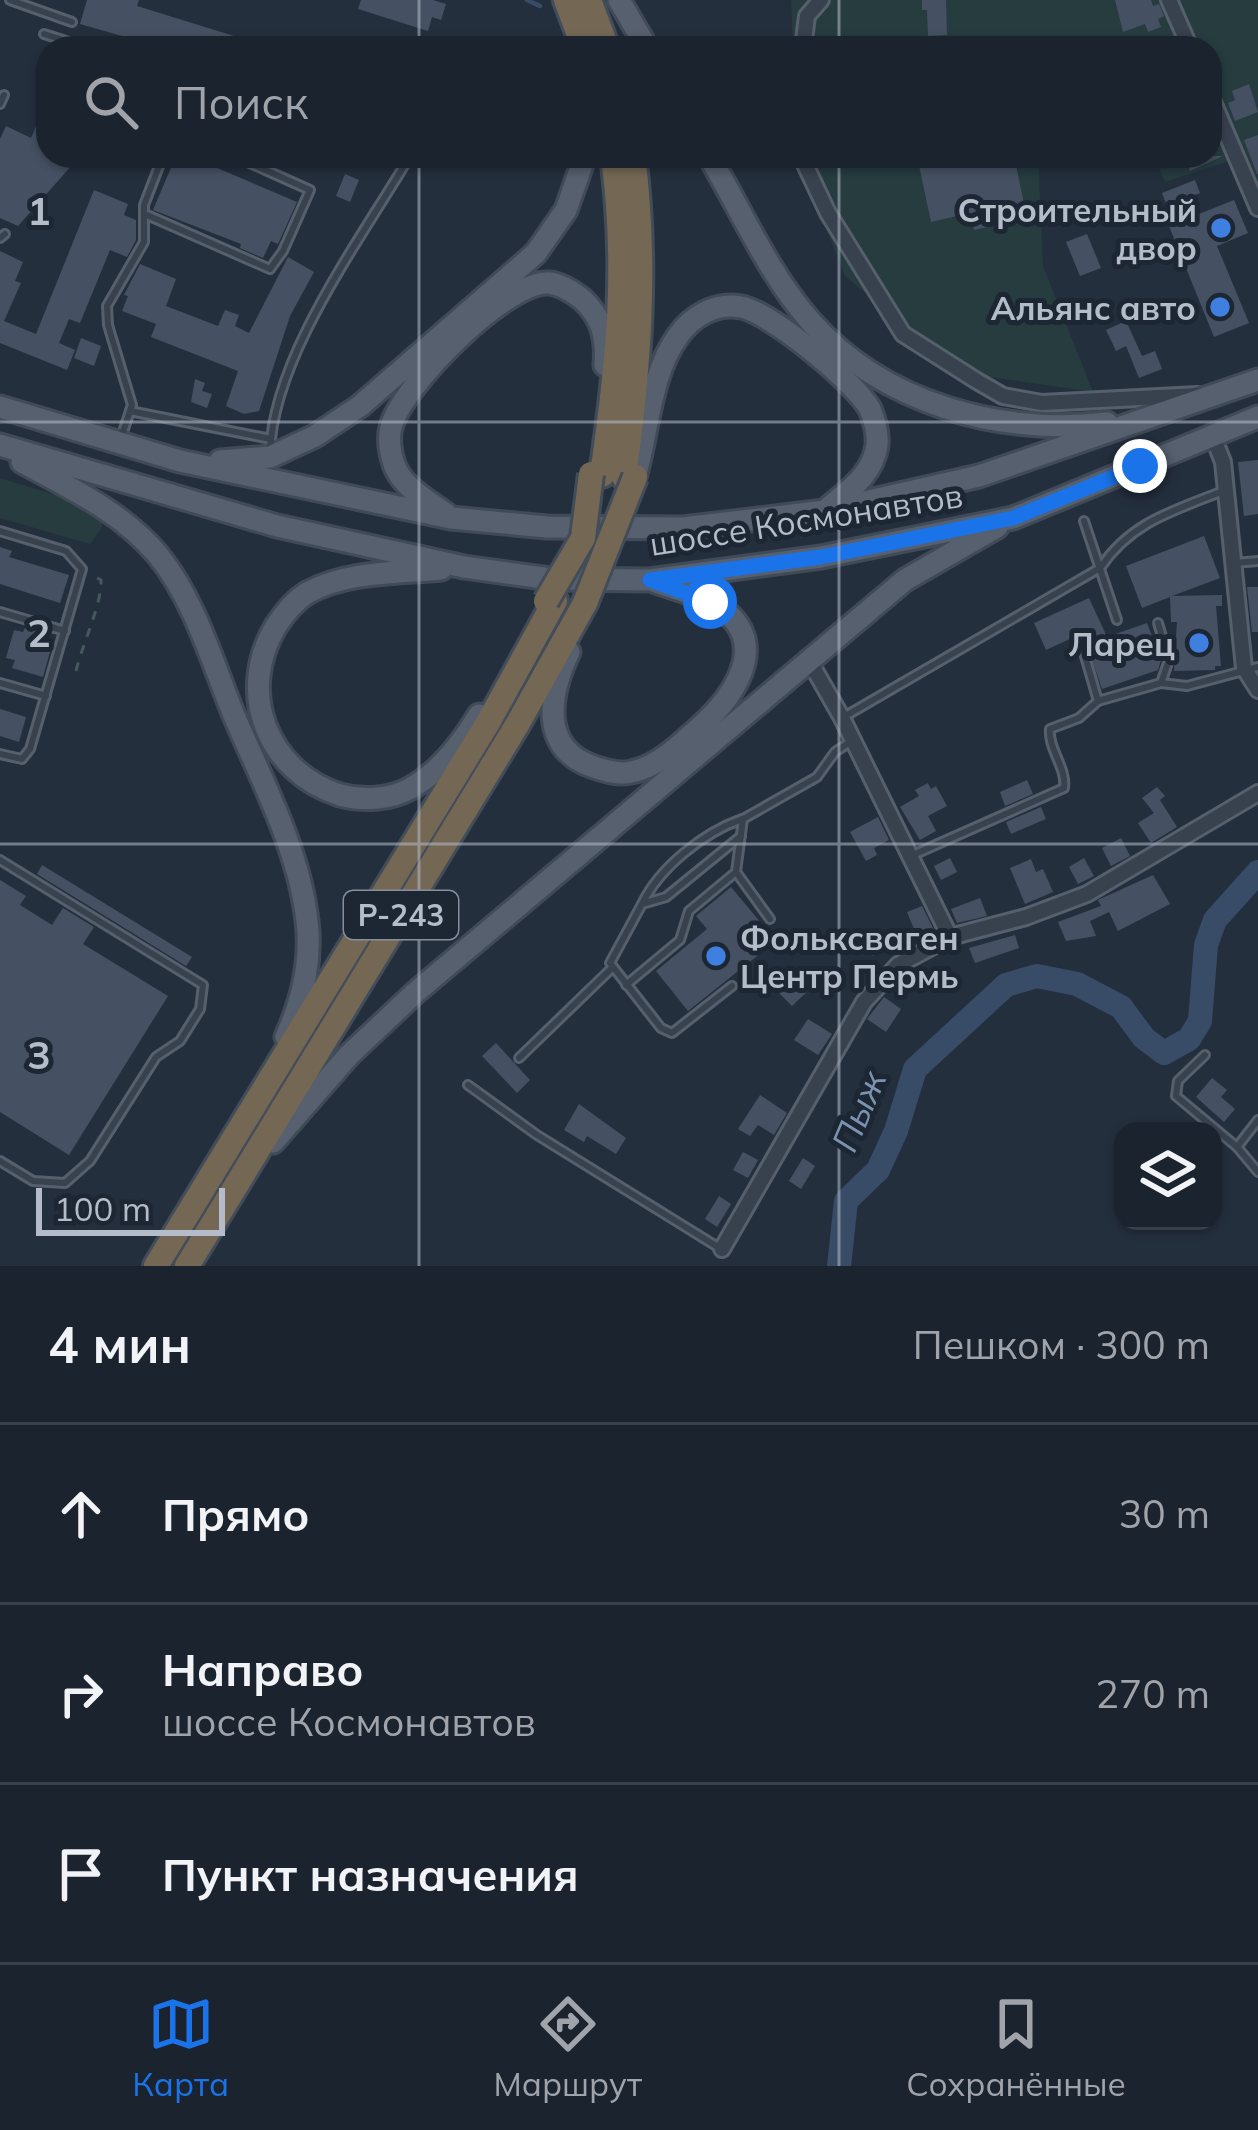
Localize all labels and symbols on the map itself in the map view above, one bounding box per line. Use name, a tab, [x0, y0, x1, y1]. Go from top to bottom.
text: 1	[27, 186, 51, 235]
place label: Строительный двор	[957, 189, 1197, 268]
marker: Строительный двор	[1208, 215, 1234, 241]
place label: Альянс авто	[991, 287, 1196, 328]
marker: Альянс авто	[1207, 294, 1233, 320]
route end	[1113, 439, 1167, 493]
street label: шоссе Космонавтов	[647, 474, 965, 564]
route start	[683, 575, 737, 629]
text: 2	[27, 608, 51, 657]
place label: Ларец	[1068, 623, 1175, 664]
marker: Ларец	[1186, 630, 1212, 656]
road number: Р-243	[344, 891, 458, 939]
place label: Фольксваген Центр Пермь	[740, 917, 959, 996]
marker: Фольксваген Центр Пермь	[703, 943, 729, 969]
text: 3	[27, 1030, 51, 1079]
water label: Пыж	[821, 1063, 895, 1158]
scale bar	[36, 1182, 225, 1235]

